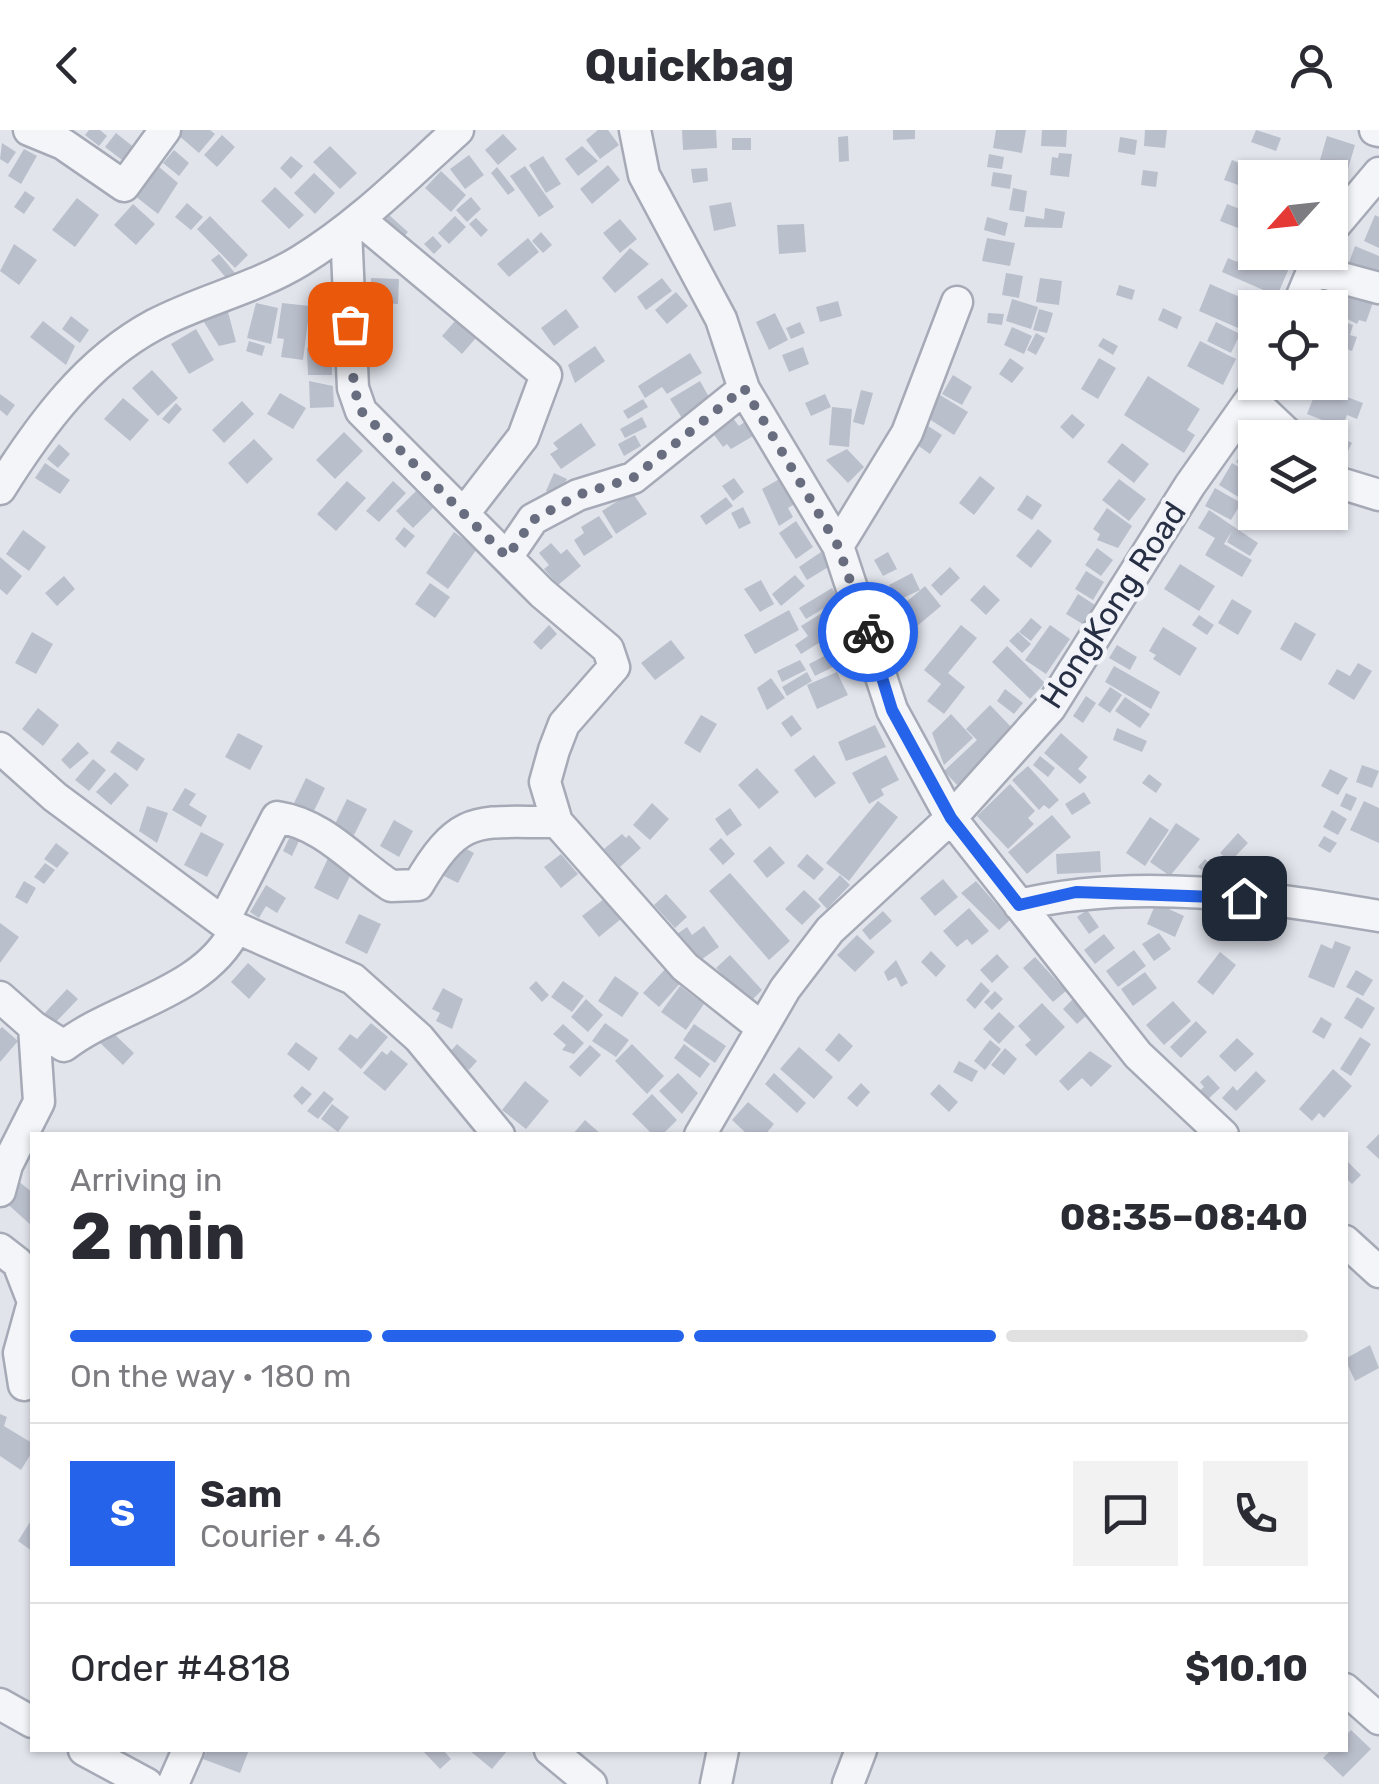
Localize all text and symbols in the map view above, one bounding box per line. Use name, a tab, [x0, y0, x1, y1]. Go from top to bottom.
icon: back	[40, 38, 95, 93]
icon: person	[1284, 38, 1339, 93]
text: Quickbag	[584, 39, 795, 92]
north arrow	[1238, 160, 1348, 270]
map controls	[1238, 160, 1348, 530]
pin	[308, 282, 393, 367]
button: locate	[1238, 290, 1348, 400]
icon: bag	[323, 297, 378, 352]
button: layers	[1238, 420, 1348, 530]
street label: HongKong Road	[1032, 495, 1194, 715]
courier	[818, 582, 918, 682]
icon: bike	[841, 605, 896, 660]
pin	[1202, 856, 1287, 941]
icon: home	[1217, 871, 1272, 926]
text: Arriving in	[70, 1161, 222, 1199]
text: 08:35–08:40	[1060, 1194, 1308, 1240]
text: 2 min	[70, 1198, 246, 1275]
text: On the way · 180 m	[70, 1357, 351, 1395]
button: chat	[1073, 1461, 1178, 1566]
button: phone	[1203, 1461, 1308, 1566]
text: Sam	[200, 1471, 282, 1517]
text: S	[110, 1490, 135, 1536]
text: Courier · 4.6	[200, 1517, 381, 1555]
text: Order #4818	[70, 1645, 291, 1691]
text: $10.10	[1185, 1645, 1308, 1691]

